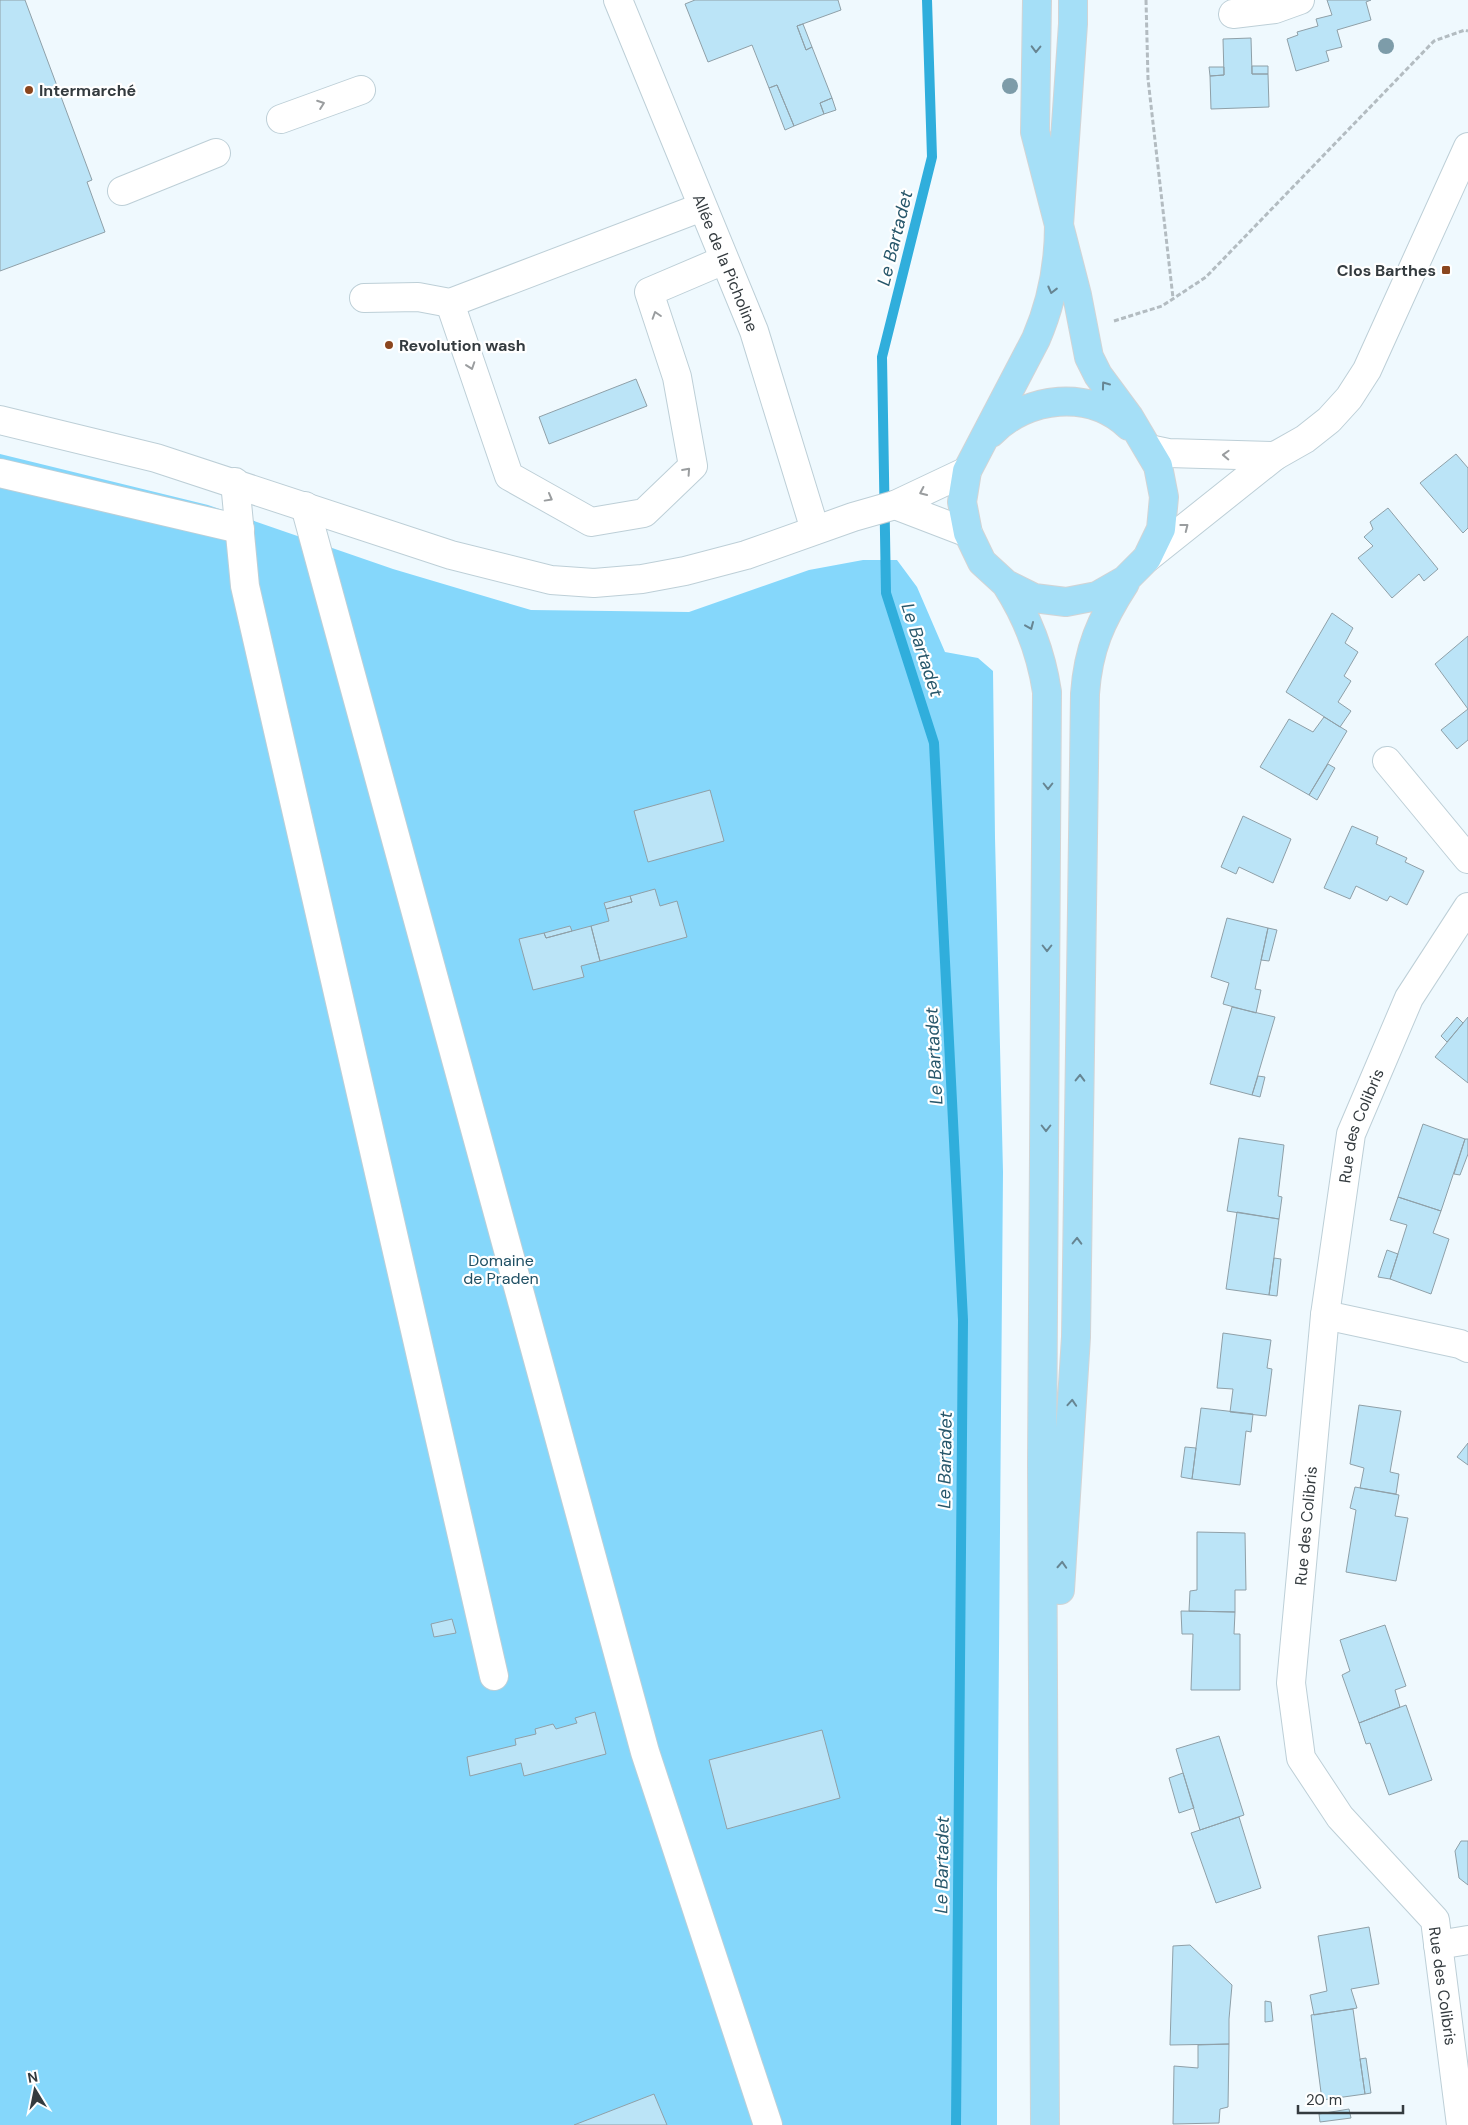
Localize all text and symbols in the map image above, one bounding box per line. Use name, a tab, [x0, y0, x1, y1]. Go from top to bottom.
one-way arrow	[1031, 45, 1042, 53]
place label: Intermarché	[39, 80, 136, 101]
marker: Intermarché	[23, 84, 35, 96]
one-way arrow	[316, 100, 325, 110]
water label: Le Bartadet	[872, 187, 919, 288]
street label: Allée de la Picholine	[688, 191, 763, 335]
place label: Clos Barthes	[1337, 260, 1436, 281]
marker: Clos Barthes	[1440, 264, 1452, 276]
one-way arrow	[1047, 286, 1058, 295]
one-way arrow	[652, 312, 662, 320]
place label: Revolution wash	[399, 335, 526, 356]
marker: Revolution wash	[383, 339, 395, 351]
one-way arrow	[465, 361, 475, 369]
one-way arrow	[1102, 381, 1111, 391]
one-way arrow	[1222, 450, 1230, 460]
one-way arrow	[681, 467, 690, 476]
one-way arrow	[919, 486, 928, 496]
one-way arrow	[543, 492, 552, 502]
one-way arrow	[1179, 525, 1188, 533]
water label: Le Bartadet	[896, 600, 949, 701]
one-way arrow	[1023, 621, 1034, 630]
one-way arrow	[1042, 782, 1053, 790]
one-way arrow	[1042, 945, 1052, 953]
water label: Le Bartadet	[919, 1006, 949, 1105]
street label: Rue des Colibris	[1334, 1065, 1389, 1185]
one-way arrow	[1075, 1074, 1085, 1082]
one-way arrow	[1041, 1125, 1051, 1133]
one-way arrow	[1072, 1236, 1082, 1244]
park label: Domaine de Praden	[463, 1250, 539, 1289]
one-way arrow	[1066, 1399, 1077, 1407]
water label: Le Bartadet	[932, 1410, 958, 1509]
street label: Rue des Colibris	[1290, 1465, 1322, 1586]
one-way arrow	[1056, 1561, 1067, 1569]
water label: Le Bartadet	[929, 1815, 955, 1914]
street label: Rue des Colibris	[1424, 1925, 1461, 2047]
north arrow	[10, 2065, 60, 2115]
text: N	[26, 2067, 39, 2087]
scale bar	[1298, 2082, 1403, 2114]
text: 20 m	[1306, 2090, 1342, 2110]

